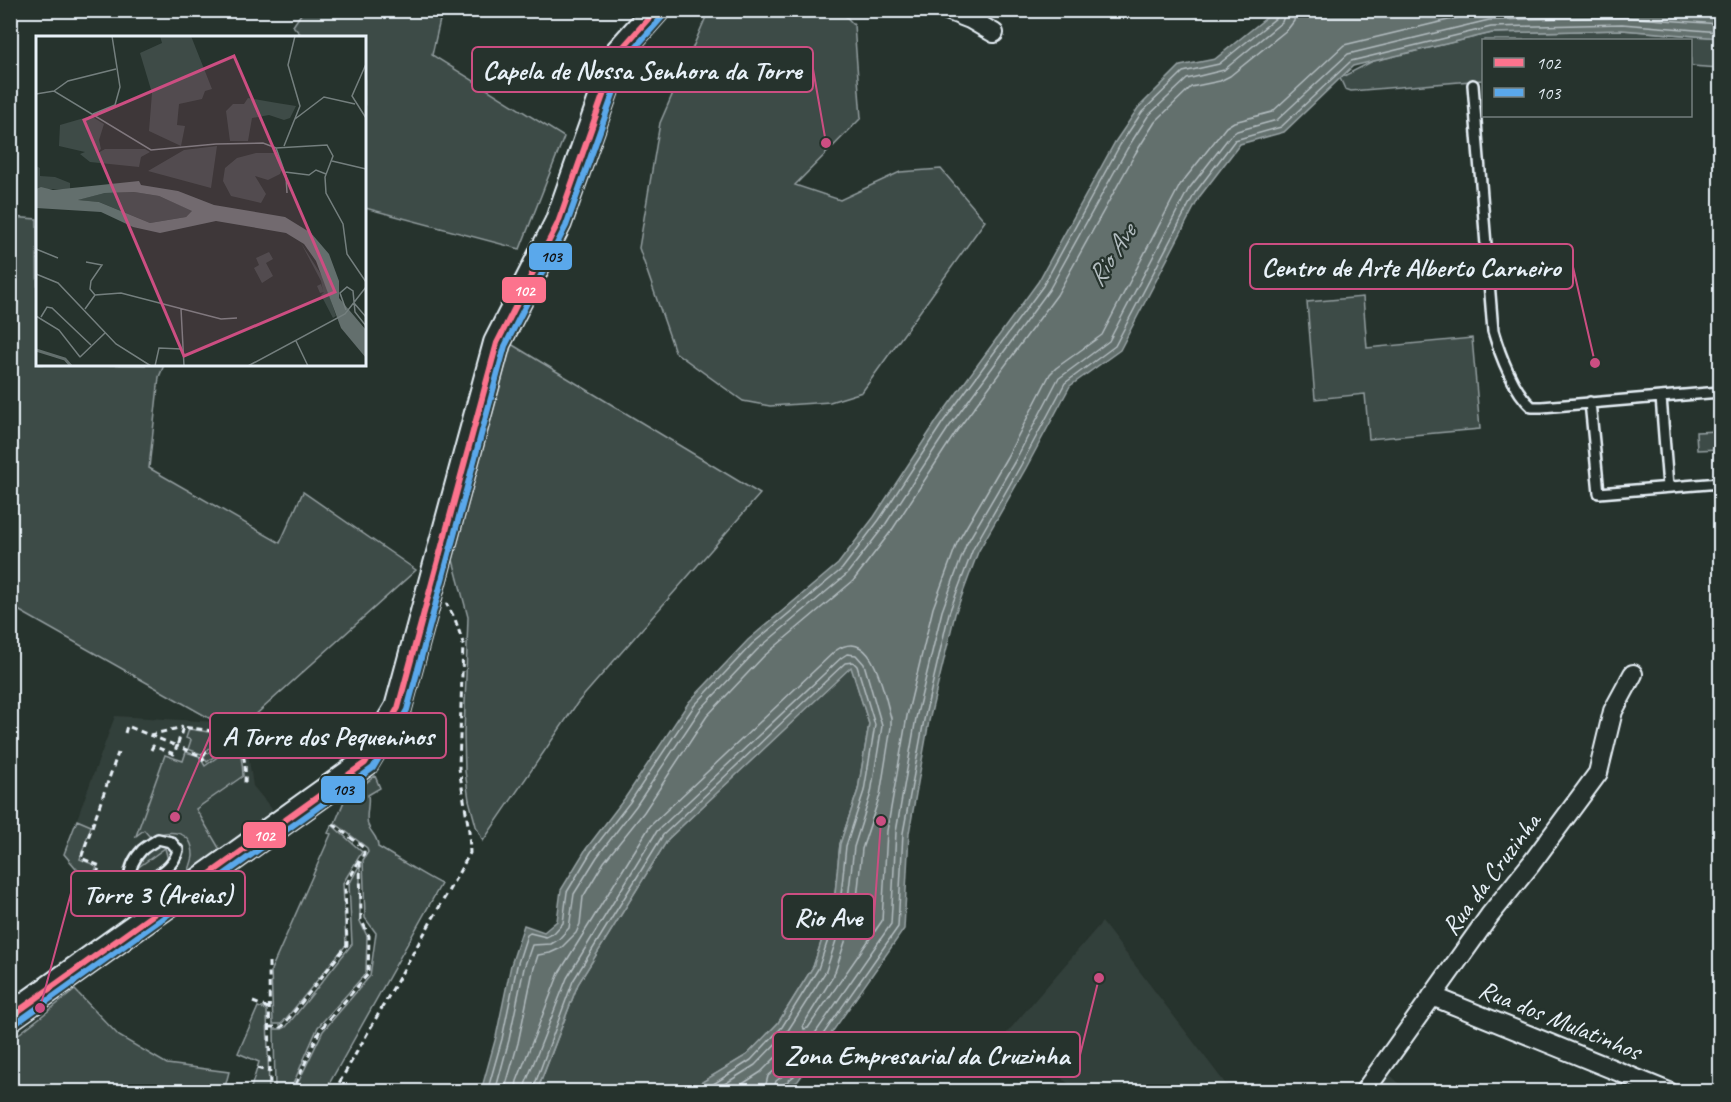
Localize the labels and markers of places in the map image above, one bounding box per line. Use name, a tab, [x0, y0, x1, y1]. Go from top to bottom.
callout: Capela de Nossa Senhora da Torre	[472, 47, 813, 92]
callout: Centro de Arte Alberto Carneiro	[1250, 244, 1573, 289]
callout: A Torre dos Pequeninos	[210, 713, 446, 758]
callout: Torre 3 (Areias)	[71, 871, 245, 916]
callout: Rio Ave	[782, 894, 874, 939]
callout: Zona Empresarial da Cruzinha	[773, 1032, 1080, 1077]

